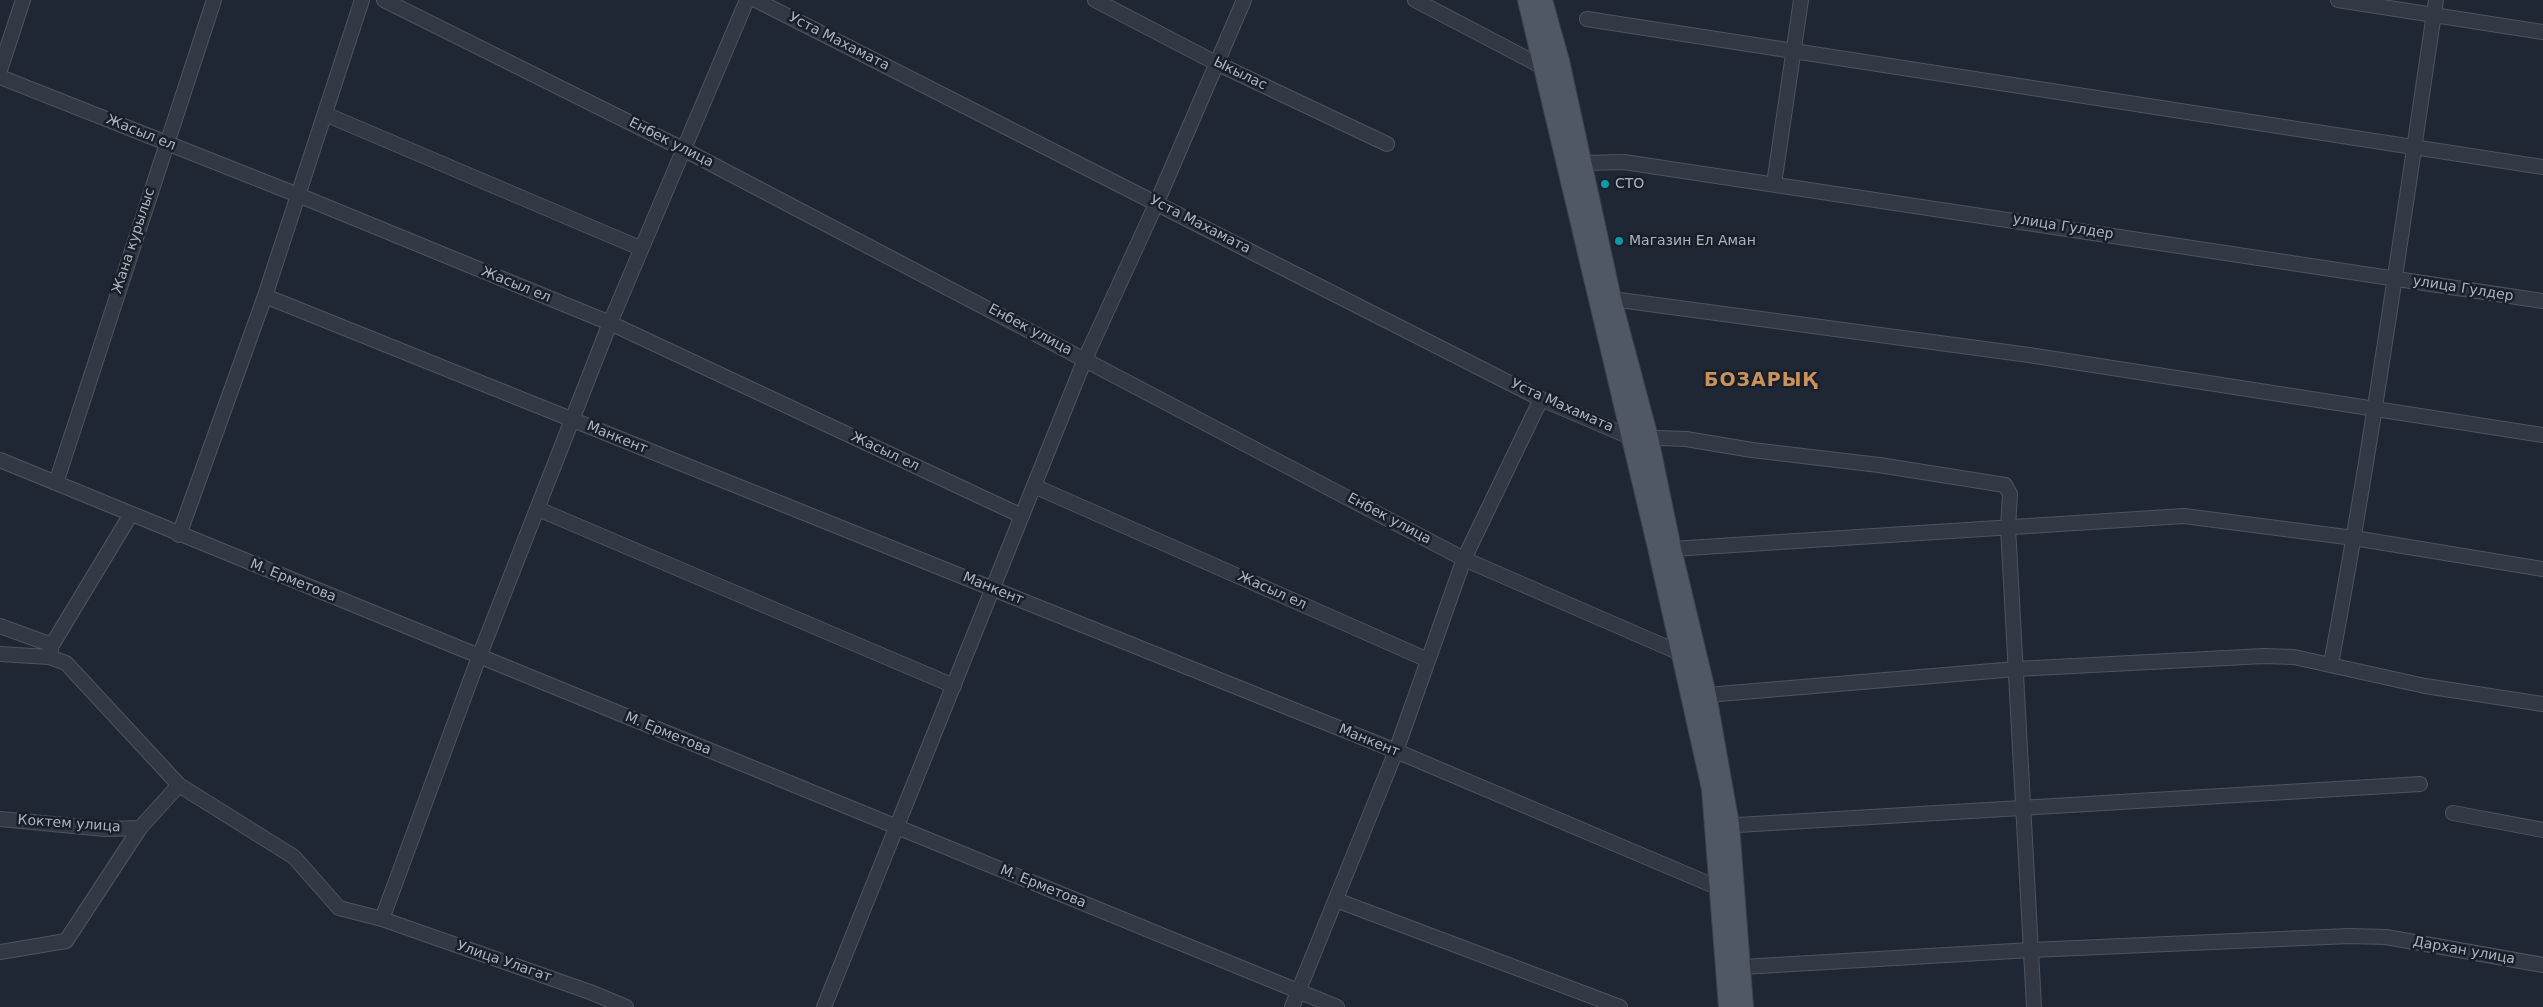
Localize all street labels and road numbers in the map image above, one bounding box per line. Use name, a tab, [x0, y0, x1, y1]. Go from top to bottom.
street label: Уста Махамата	[786, 9, 892, 75]
street label: Ыкылас	[1211, 54, 1269, 94]
street label: Жасыл ел	[104, 111, 178, 155]
street label: Енбек улица	[626, 114, 716, 172]
street label: Жана курылыс	[109, 186, 159, 296]
street label: Уста Махамата	[1147, 192, 1253, 258]
street label: улица Гулдер	[2011, 211, 2115, 243]
street label: Жасыл ел	[479, 263, 553, 307]
street label: улица Гулдер	[2411, 273, 2515, 305]
street label: Енбек улица	[985, 301, 1075, 359]
street label: Уста Махамата	[1508, 376, 1616, 436]
street label: Манкент	[584, 418, 650, 458]
street label: Жасыл ел	[848, 429, 922, 475]
street label: Енбек улица	[1344, 490, 1434, 548]
street label: М. Ерметова	[247, 556, 339, 606]
street label: Жасыл ел	[1235, 568, 1309, 614]
street label: Манкент	[960, 569, 1026, 609]
street label: М. Ерметова	[622, 709, 714, 759]
street label: Манкент	[1336, 721, 1402, 761]
street label: Коктем улица	[17, 812, 121, 836]
street label: М. Ерметова	[997, 862, 1089, 912]
street label: Дархан улица	[2412, 934, 2516, 968]
street label: Улица Улагат	[454, 938, 554, 986]

